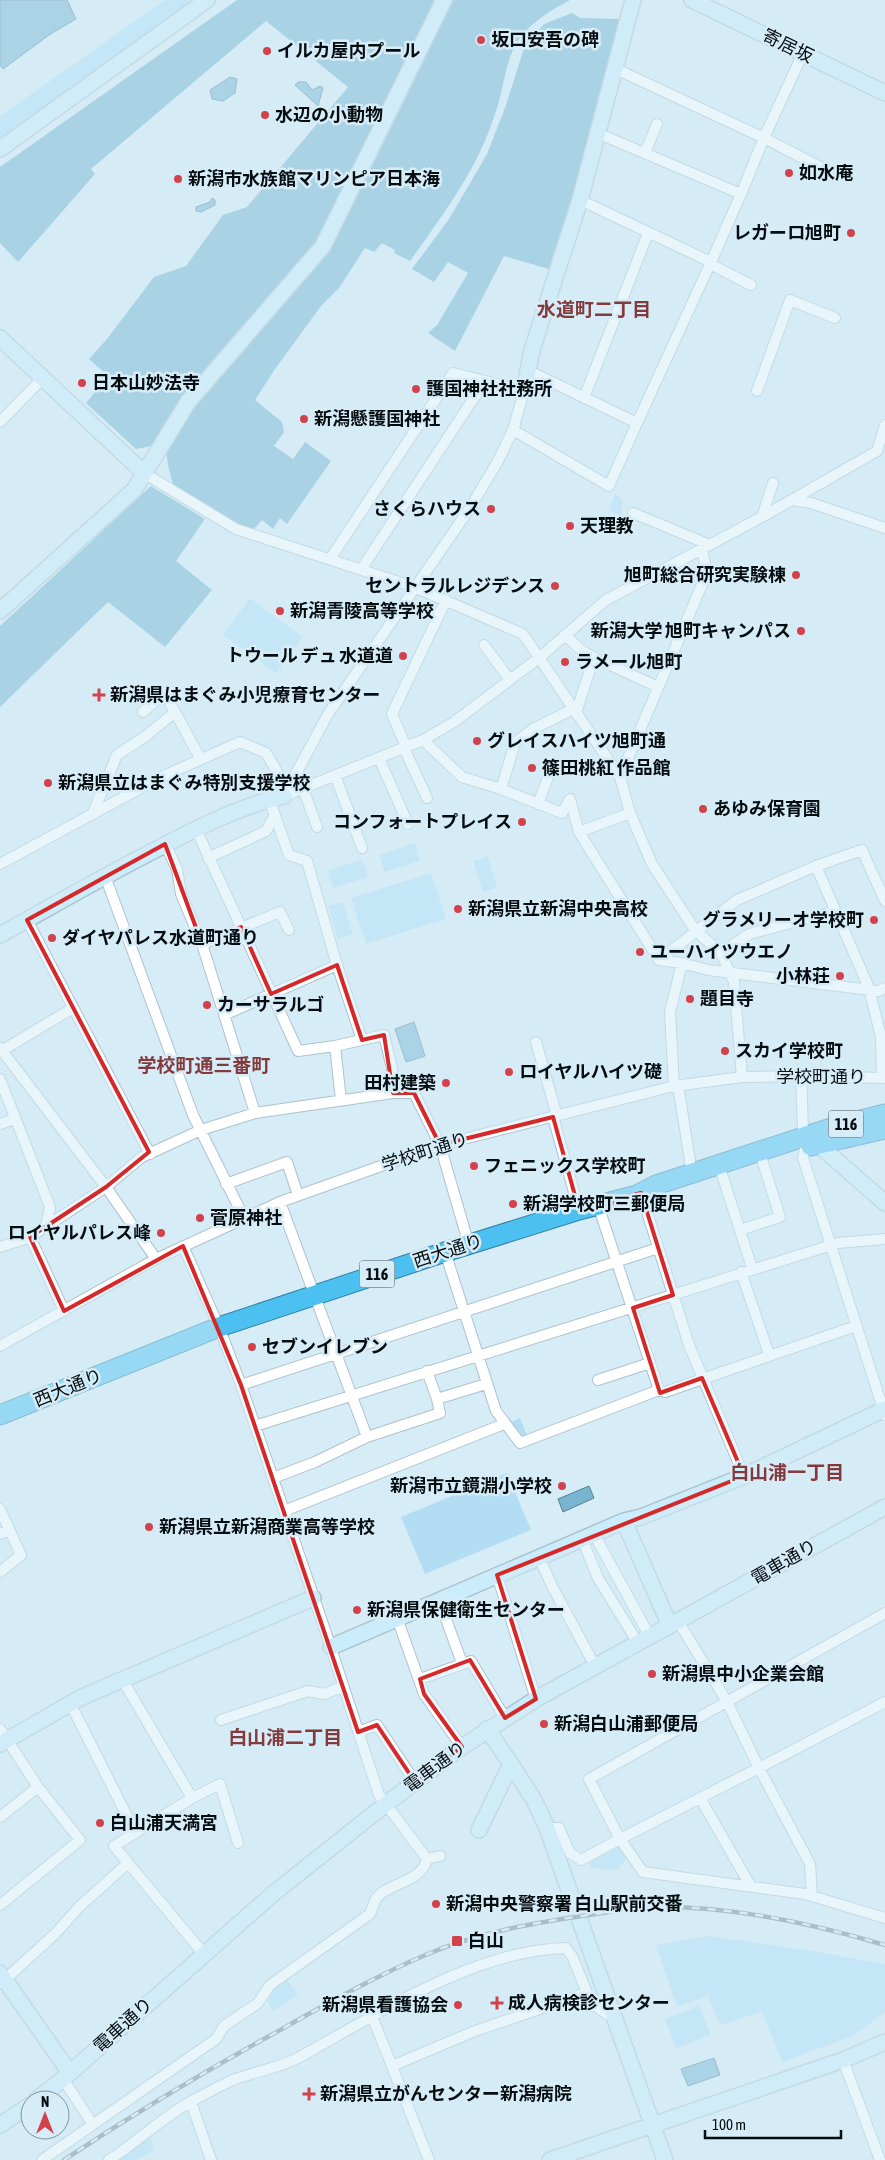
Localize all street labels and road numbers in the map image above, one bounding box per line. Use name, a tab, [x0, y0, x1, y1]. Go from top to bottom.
street label: 寄居坂	[759, 24, 817, 67]
street label: 学校町通り	[776, 1066, 866, 1087]
road number: 116	[828, 1110, 864, 1138]
street label: 学校町通り	[379, 1128, 471, 1175]
street label: 西大通り	[410, 1229, 485, 1272]
road number: 116	[360, 1260, 394, 1288]
street label: 西大通り	[31, 1364, 105, 1411]
street label: 電車通り	[747, 1534, 820, 1589]
street label: 電車通り	[400, 1737, 470, 1797]
street label: 電車通り	[89, 1993, 156, 2057]

